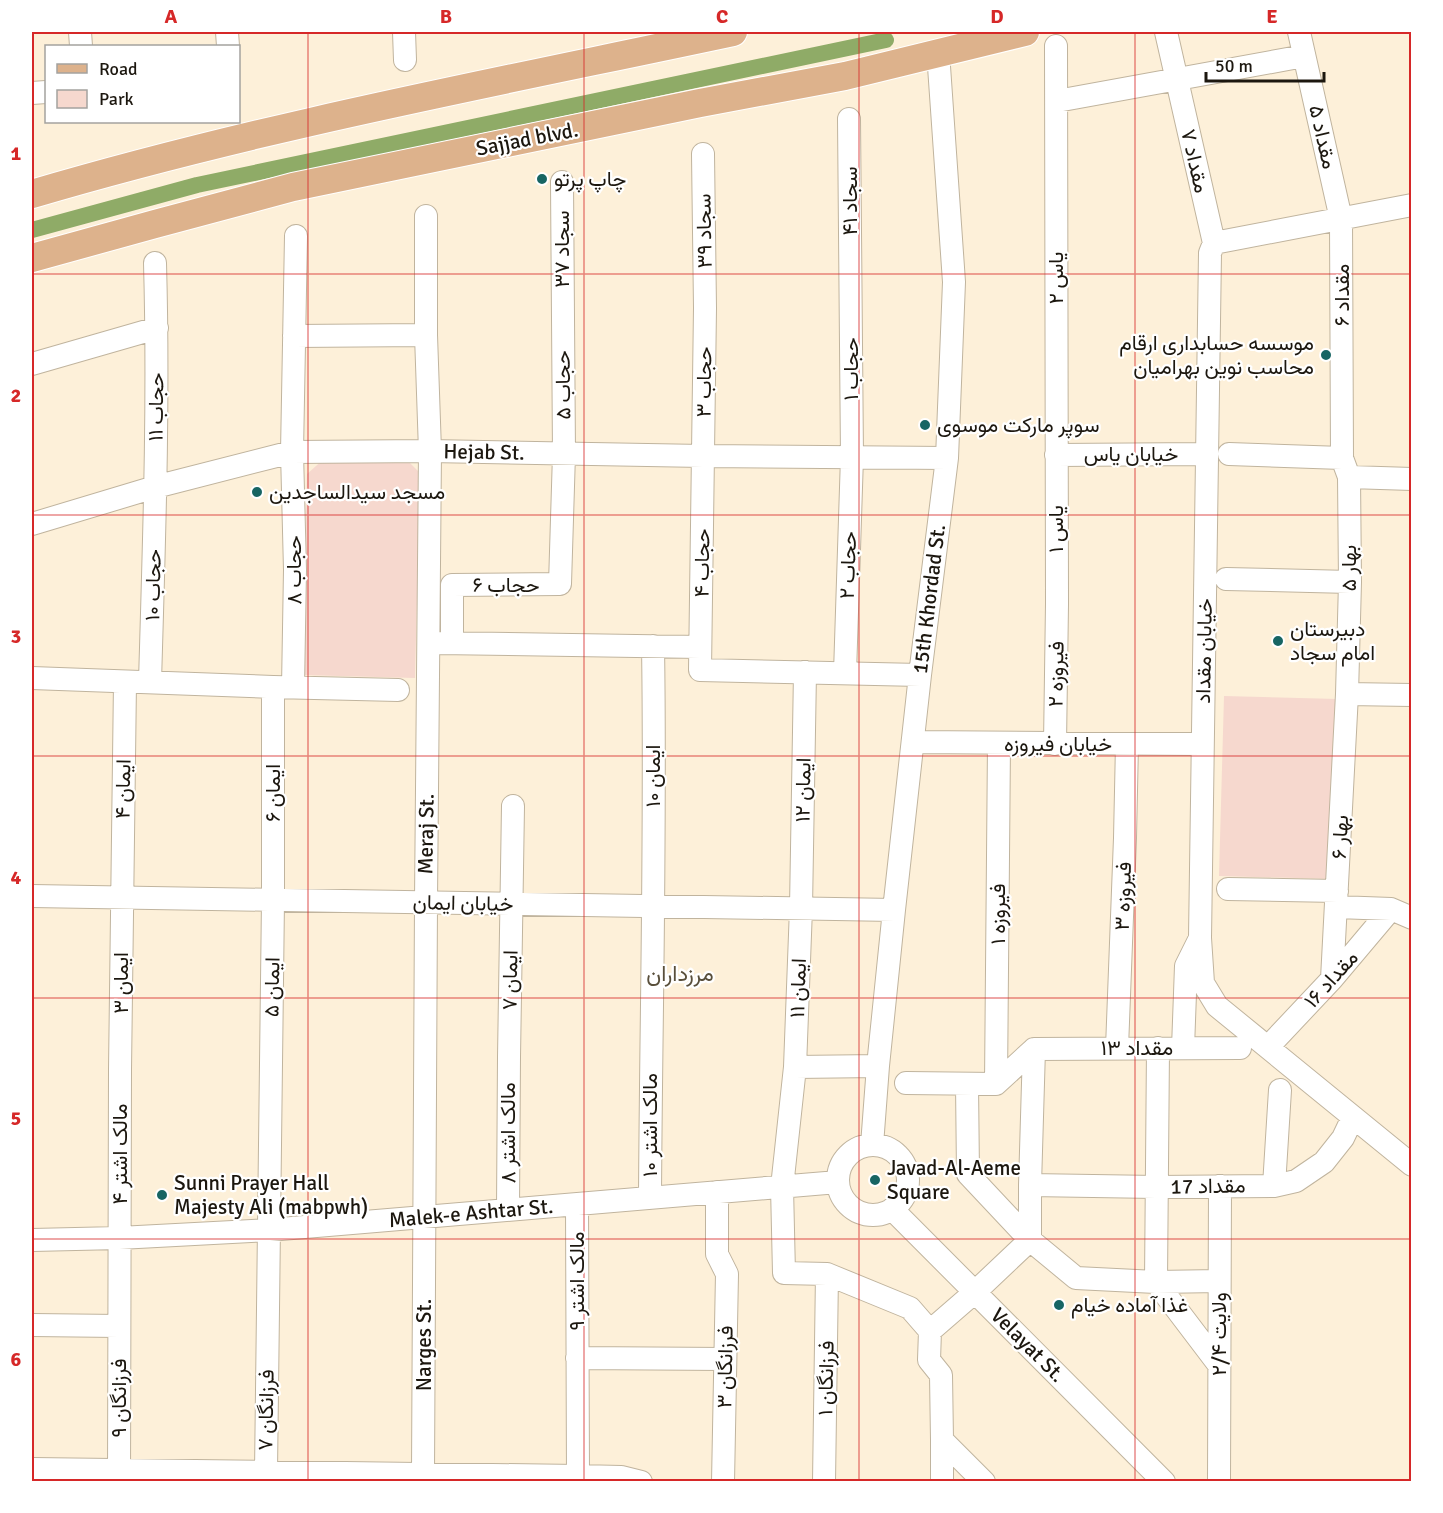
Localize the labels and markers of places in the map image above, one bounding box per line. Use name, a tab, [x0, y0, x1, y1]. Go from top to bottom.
place label: چاپ پرتو	[554, 166, 626, 193]
marker: چاپ پرتو	[535, 172, 549, 186]
place label: موسسه حسابداری ارقام محاسب نوین بهرامیان	[1119, 330, 1314, 380]
marker: موسسه حسابداری ارقام محاسب نوین بهرامیان	[1319, 348, 1333, 362]
place label: سوپر مارکت موسوی	[937, 412, 1100, 439]
marker: سوپر مارکت موسوی	[918, 418, 932, 432]
place label: مسجد سیدالساجدین	[269, 479, 445, 505]
marker: مسجد سیدالساجدین	[250, 485, 264, 499]
place label: دبیرستان امام سجاد	[1290, 616, 1375, 667]
marker: دبیرستان امام سجاد	[1271, 634, 1285, 648]
place label: Javad-Al-Aeme Square	[887, 1155, 1021, 1205]
place label: Sunni Prayer Hall Majesty Ali (mabpwh)	[174, 1170, 368, 1220]
marker: Javad-Al-Aeme Square	[868, 1173, 882, 1187]
marker: Sunni Prayer Hall Majesty Ali (mabpwh)	[155, 1188, 169, 1202]
place label: غذا آماده خیام	[1071, 1292, 1188, 1319]
marker: غذا آماده خیام	[1052, 1298, 1066, 1312]

